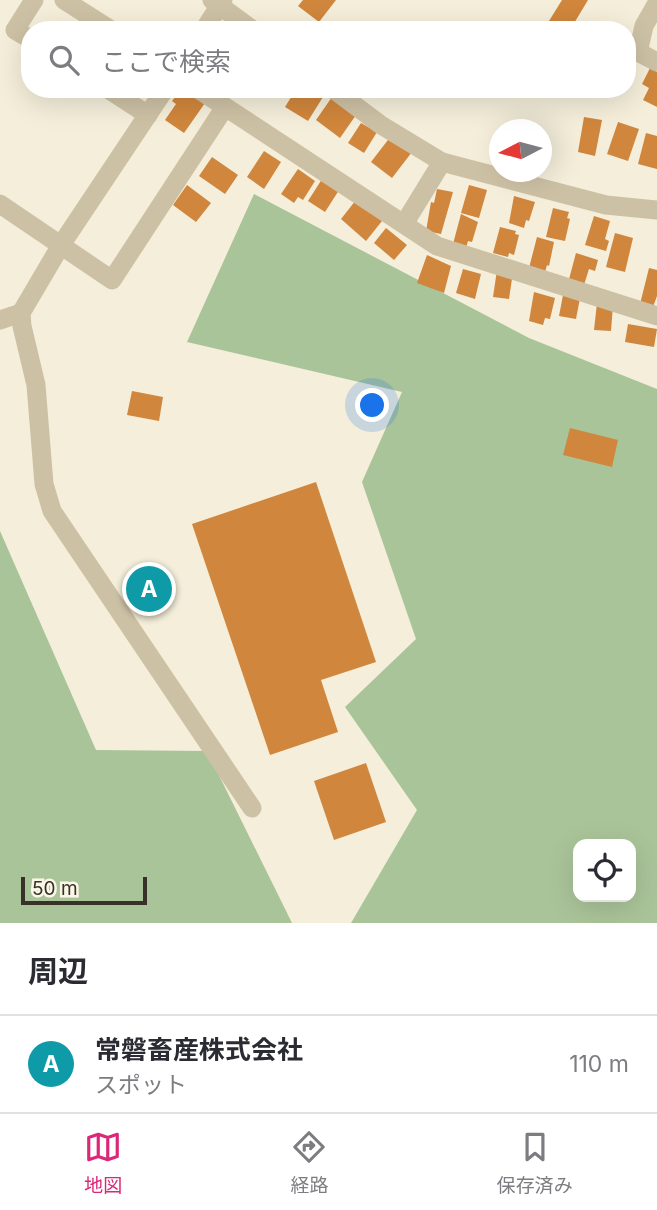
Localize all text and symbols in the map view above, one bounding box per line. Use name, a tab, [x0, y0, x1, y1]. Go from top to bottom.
search box	[21, 21, 636, 98]
icon: search	[45, 41, 83, 79]
text: ここで検索	[101, 46, 231, 77]
north arrow	[489, 119, 552, 182]
your location	[355, 388, 389, 422]
pin: A	[126, 563, 172, 615]
map controls	[573, 839, 636, 902]
button: locate	[573, 839, 636, 902]
scale bar	[21, 874, 147, 906]
text: 50 m	[32, 877, 78, 900]
text: 周辺	[28, 953, 88, 989]
text: 常磐畜産株式会社	[95, 1034, 303, 1065]
text: A	[42, 1050, 60, 1078]
text: 110 m	[569, 1050, 629, 1078]
text: スポット	[95, 1071, 187, 1099]
tab: 地図	[84, 1128, 122, 1197]
tab: 経路	[290, 1128, 329, 1197]
tab: 保存済み	[497, 1128, 573, 1197]

